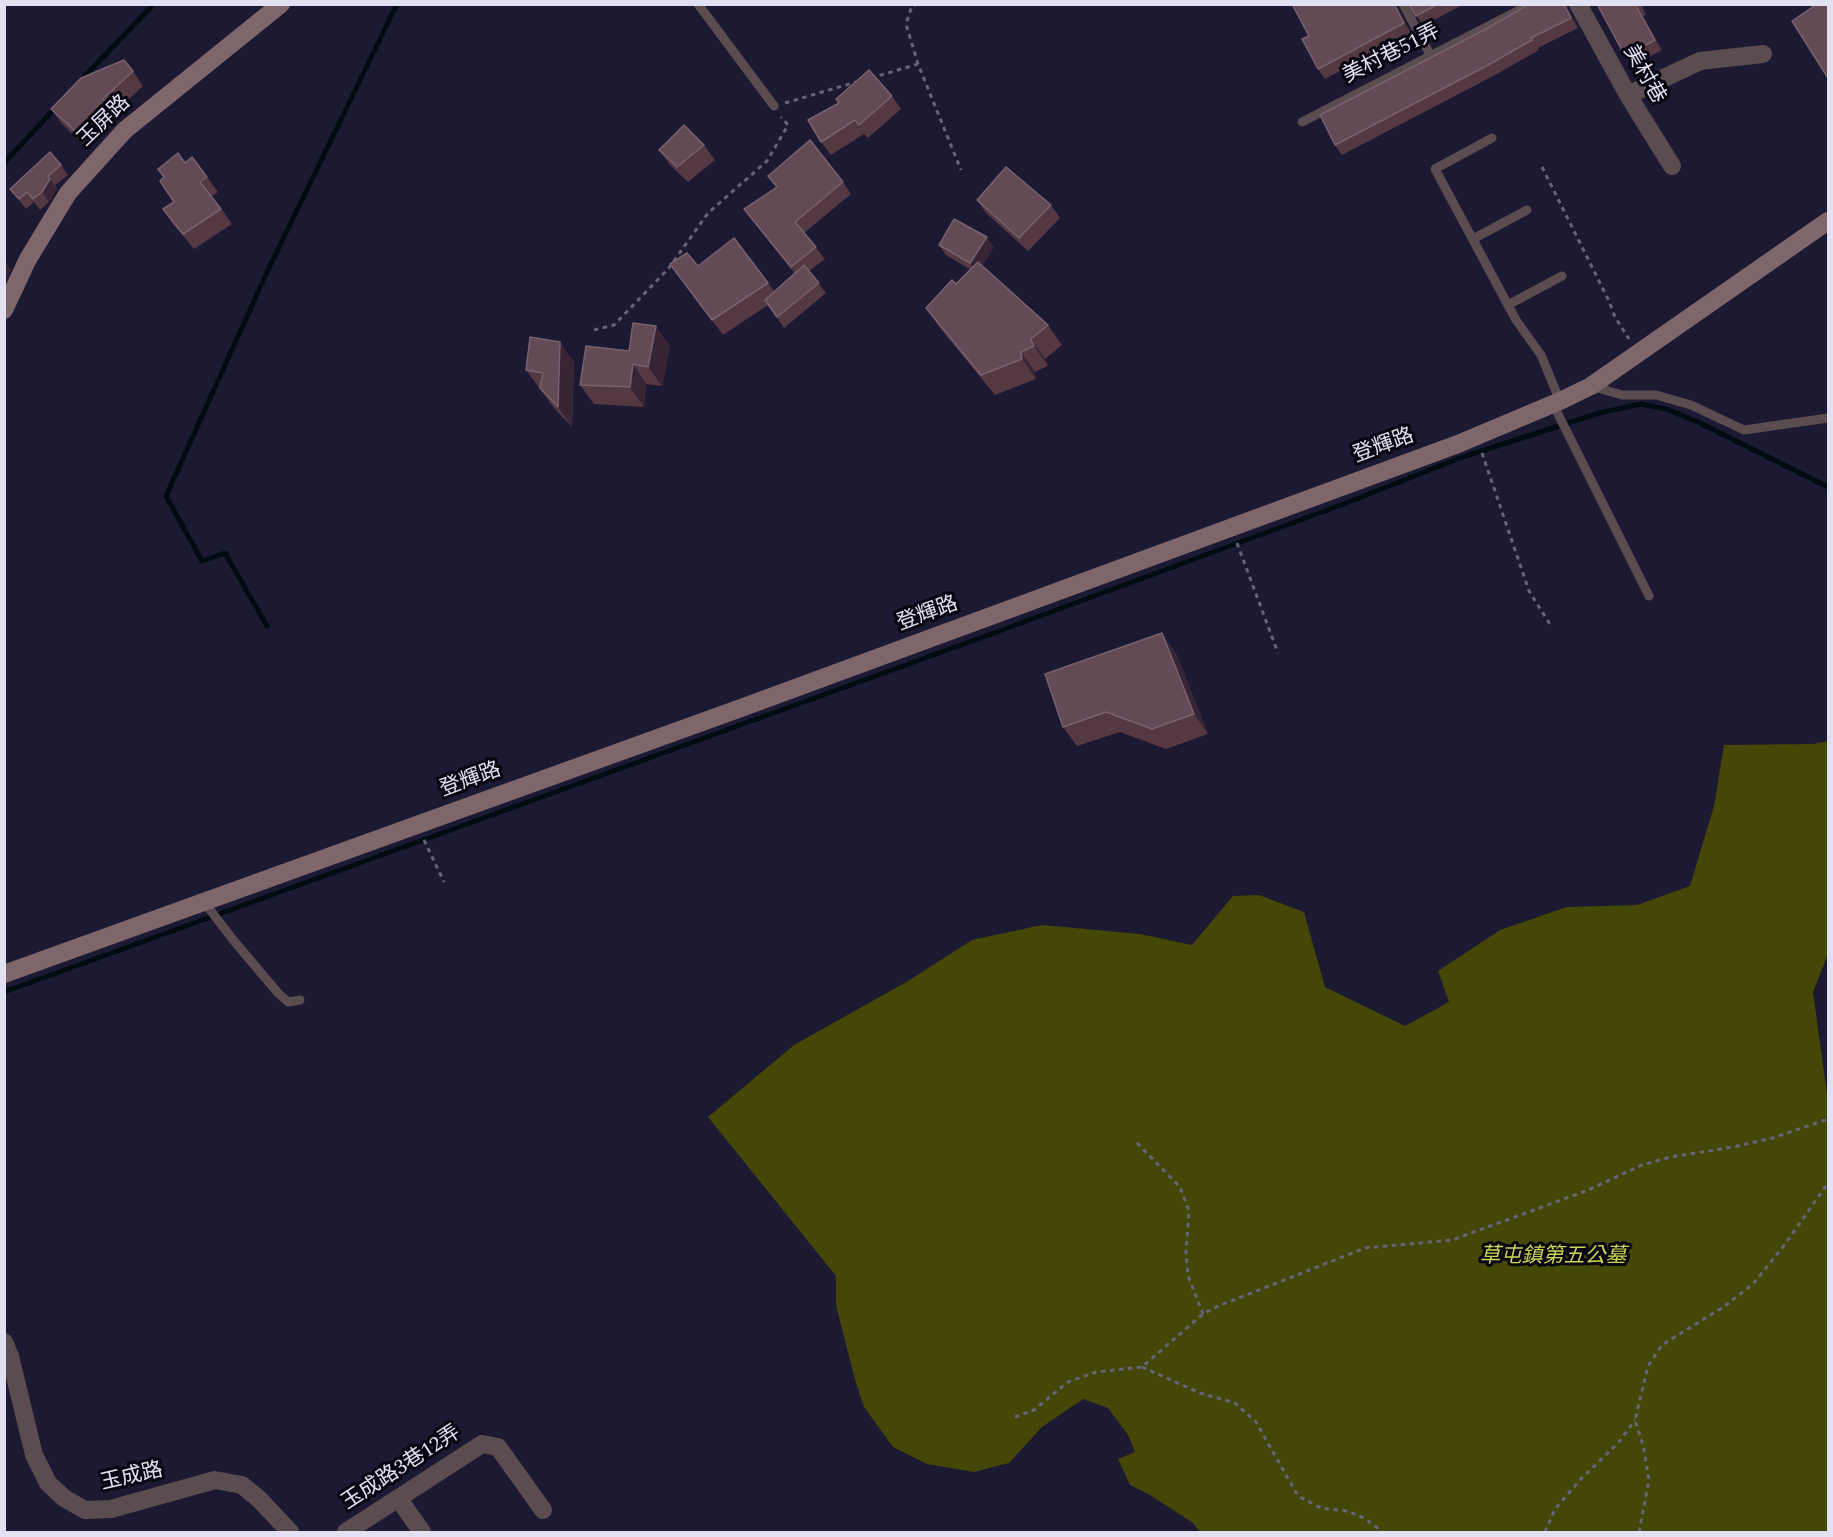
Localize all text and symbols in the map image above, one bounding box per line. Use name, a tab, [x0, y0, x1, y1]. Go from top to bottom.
street label: 美村巷51弄	[1340, 20, 1444, 90]
street label: 美村巷	[1616, 41, 1670, 109]
street label: 玉屏路	[74, 91, 136, 153]
street label: 登輝路	[1350, 424, 1418, 470]
street label: 登輝路	[894, 592, 962, 638]
street label: 登輝路	[437, 758, 505, 804]
park label: 草屯鎮第五公墓	[1480, 1245, 1626, 1271]
street label: 玉成路3巷12弄	[338, 1421, 466, 1517]
street label: 玉成路	[98, 1459, 166, 1497]

